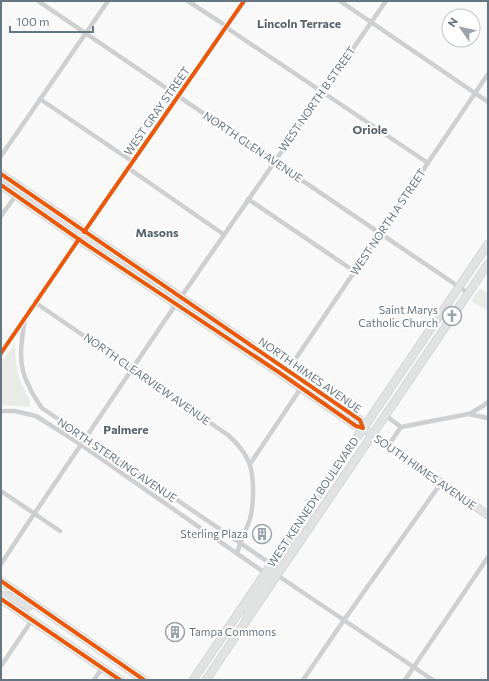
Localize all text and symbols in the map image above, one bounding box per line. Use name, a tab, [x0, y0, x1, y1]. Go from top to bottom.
scale bar	[10, 8, 93, 34]
north arrow	[441, 8, 481, 48]
text: 100 m	[16, 14, 50, 28]
text: N	[445, 15, 460, 29]
district label: Lincoln Terrace	[257, 16, 341, 30]
street label: WEST NORTH B STREET	[275, 44, 358, 154]
street label: WEST GRAY STREET	[121, 64, 192, 158]
street label: NORTH GLEN AVENUE	[201, 109, 305, 185]
district label: Oriole	[353, 122, 387, 136]
street label: WEST NORTH A STREET	[347, 166, 428, 277]
district label: Masons	[135, 225, 179, 239]
place label: Saint Marys Catholic Church	[358, 303, 438, 329]
church icon: Saint Marys Catholic Church	[441, 305, 463, 327]
street label: NORTH CLEARVIEW AVENUE	[82, 330, 213, 427]
street label: NORTH HIMES AVENUE	[256, 334, 364, 415]
street label: NORTH STERLING AVENUE	[55, 415, 179, 504]
district label: Palmere	[103, 422, 149, 436]
street label: SOUTH HIMES AVENUE	[372, 431, 479, 512]
street label: WEST KENNEDY BOULEVARD	[264, 434, 361, 569]
building icon: Sterling Plaza	[251, 523, 273, 545]
place label: Sterling Plaza	[180, 527, 248, 540]
building icon: Tampa Commons	[164, 621, 186, 643]
place label: Tampa Commons	[189, 625, 276, 638]

